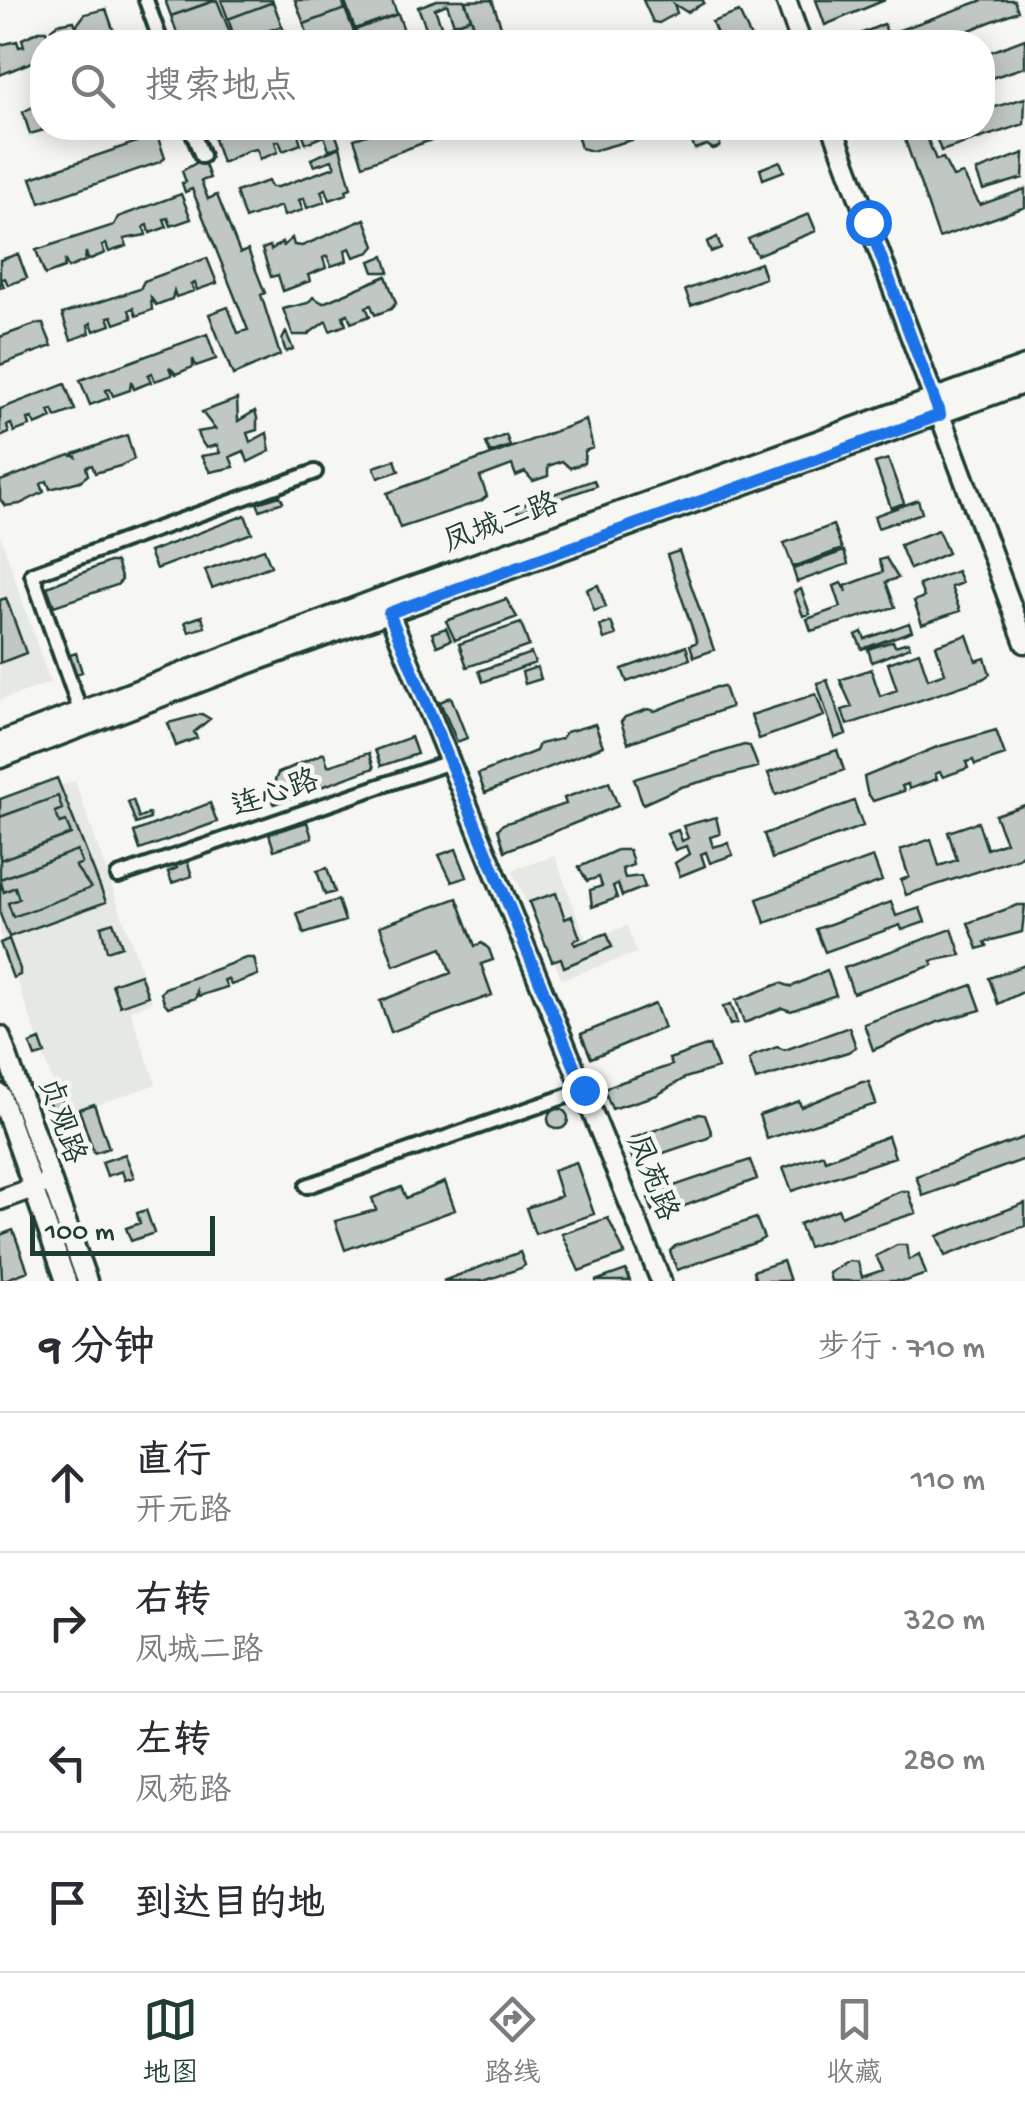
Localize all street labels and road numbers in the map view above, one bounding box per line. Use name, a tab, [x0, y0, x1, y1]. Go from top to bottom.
street label: 凤城二路	[439, 486, 564, 562]
street label: 连心路	[227, 763, 324, 827]
street label: 贞观路	[28, 1072, 92, 1169]
street label: 凤苑路	[617, 1130, 685, 1227]

